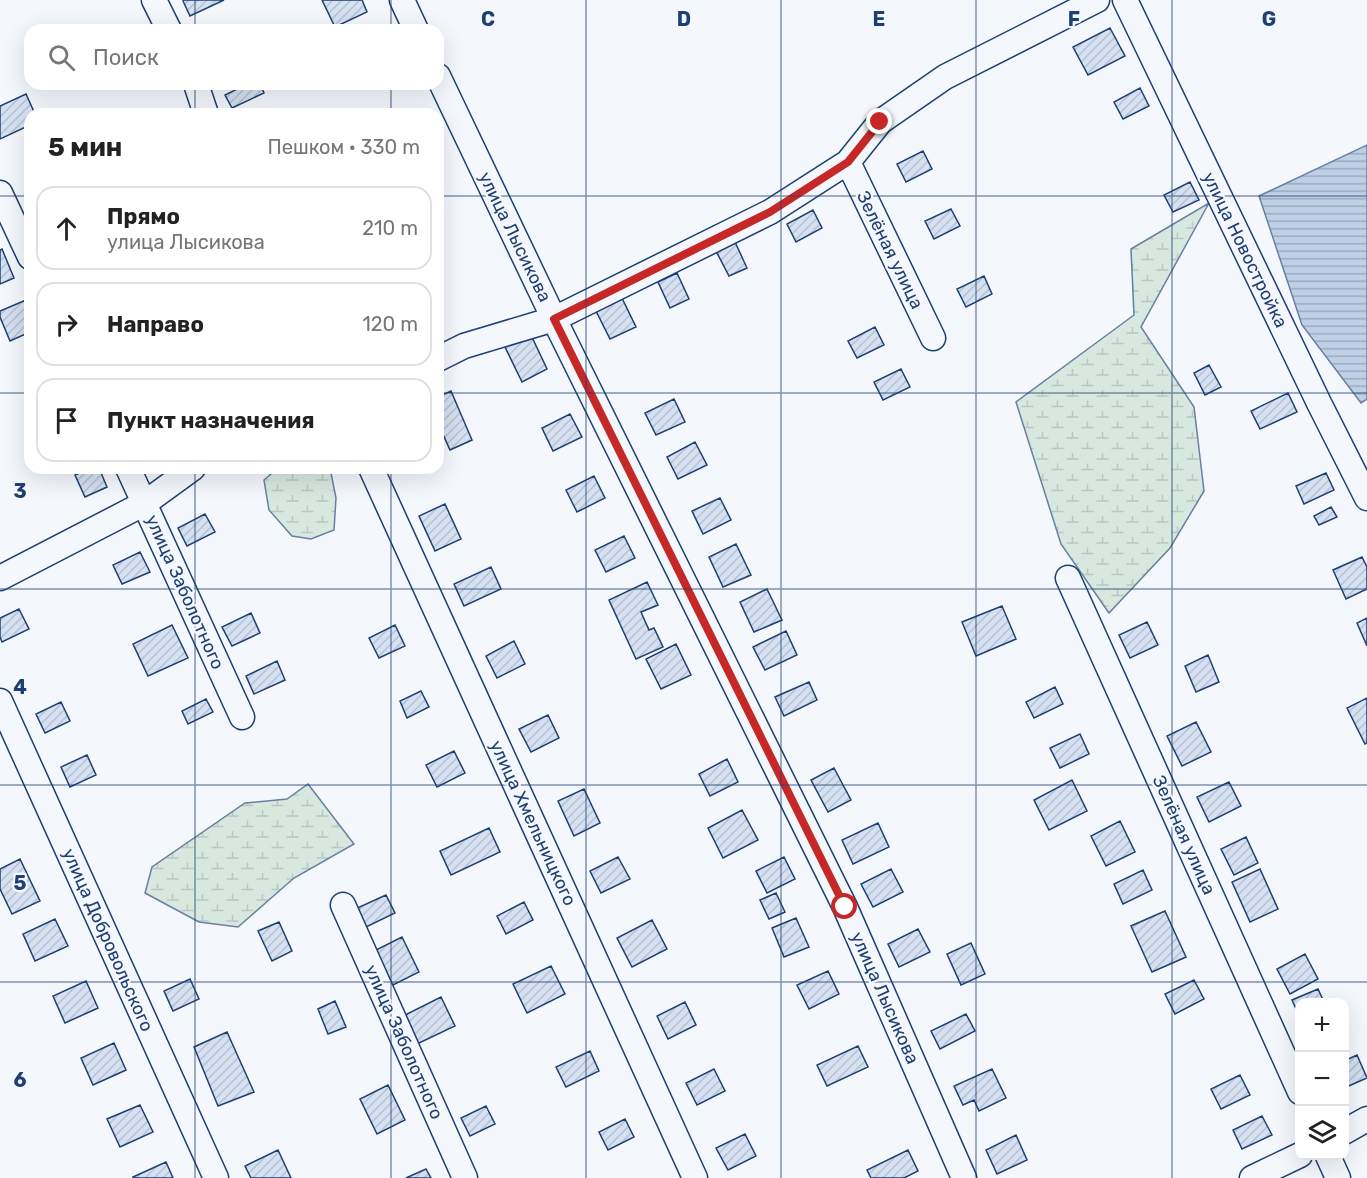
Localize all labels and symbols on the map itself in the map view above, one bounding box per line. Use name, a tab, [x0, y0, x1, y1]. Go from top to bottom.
text: C	[481, 7, 495, 31]
text: D	[677, 7, 691, 31]
text: E	[873, 7, 885, 31]
text: F	[1068, 7, 1080, 31]
text: G	[1262, 7, 1276, 31]
route end	[866, 108, 892, 134]
street label: улица Лысикова	[474, 168, 556, 306]
street label: улица Новостройка	[1198, 169, 1292, 331]
street label: Зелёная улица	[852, 187, 928, 313]
text: 3	[13, 479, 27, 503]
street label: улица Заболотного	[141, 511, 229, 673]
text: 4	[13, 675, 27, 699]
street label: улица Хмельницкого	[485, 737, 581, 909]
street label: Зелёная улица	[1148, 772, 1220, 898]
street label: улица Добровольского	[58, 845, 158, 1035]
text: 5	[14, 871, 27, 895]
route start	[831, 893, 857, 919]
street label: улица Лысикова	[846, 929, 924, 1067]
street label: улица Заболотного	[360, 961, 448, 1123]
text: 6	[13, 1068, 27, 1092]

